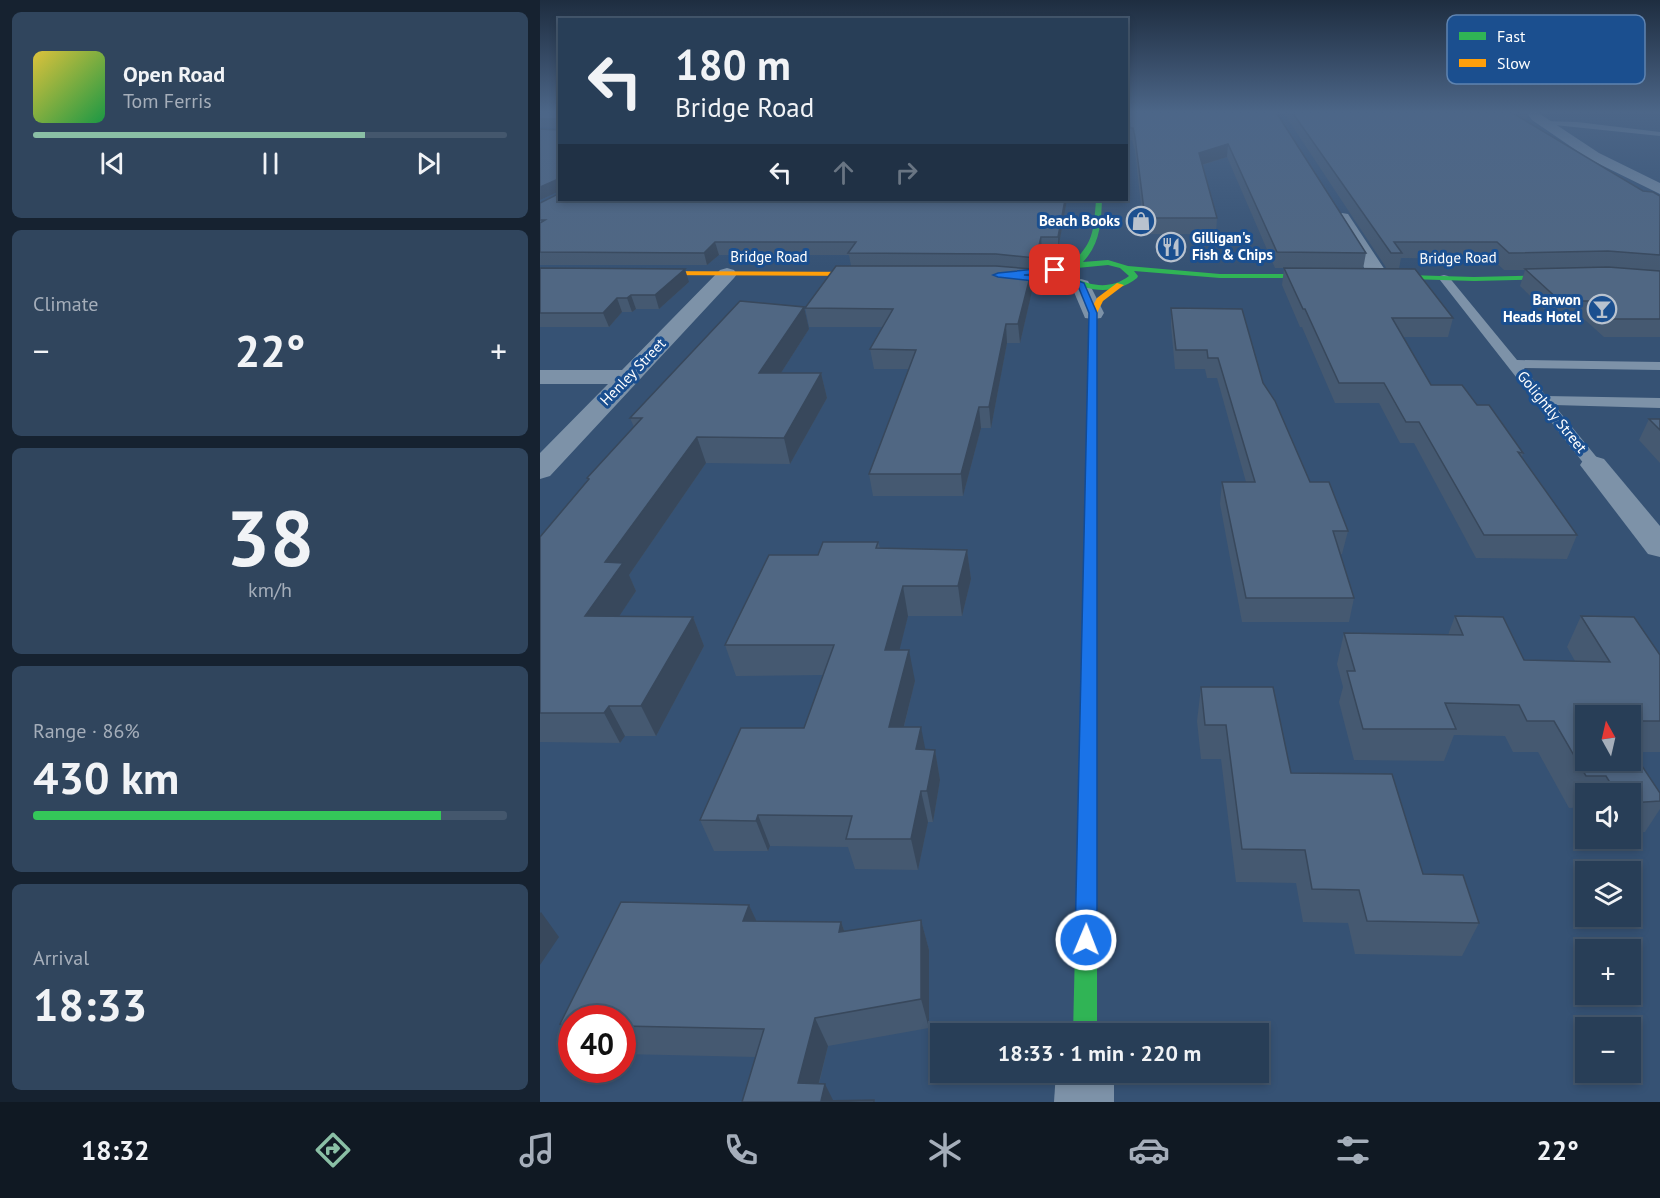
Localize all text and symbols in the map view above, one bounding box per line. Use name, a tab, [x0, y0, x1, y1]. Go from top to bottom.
legend	[1447, 15, 1645, 84]
text: Fast	[1497, 26, 1526, 46]
text: 180 m	[675, 37, 791, 92]
icon: left	[576, 42, 654, 120]
text: Slow	[1497, 53, 1531, 73]
text: Open Road	[123, 60, 225, 88]
text: Tom Ferris	[123, 88, 212, 114]
text: Bridge Road	[675, 90, 814, 124]
icon: previous	[96, 147, 129, 180]
icon: pause	[254, 147, 287, 180]
icon: next	[412, 147, 445, 180]
icon: left	[764, 156, 797, 189]
icon: ahead	[827, 156, 860, 189]
icon: right	[890, 156, 923, 189]
shop icon: Beach Books	[1125, 205, 1157, 237]
place label: Beach Books	[1039, 211, 1120, 230]
place label: Gilligan's Fish & Chips	[1192, 228, 1273, 264]
restaurant icon: Gilligan's Fish & Chips	[1155, 231, 1187, 263]
pin	[1029, 244, 1080, 295]
street label: Bridge Road	[730, 247, 808, 266]
street label: Bridge Road	[1419, 247, 1497, 268]
icon: arrive	[1038, 253, 1071, 286]
place label: Barwon Heads Hotel	[1503, 290, 1582, 326]
text: Climate	[33, 291, 99, 317]
bar icon: Barwon Heads Hotel	[1586, 293, 1618, 325]
text: 22°	[235, 321, 305, 379]
text: −	[33, 329, 50, 372]
text: +	[490, 329, 507, 372]
street label: Henley Street	[596, 334, 669, 409]
street label: Golightly Street	[1514, 367, 1591, 457]
text: 38	[226, 487, 314, 588]
text: km/h	[248, 577, 292, 603]
north arrow	[1575, 705, 1641, 771]
map controls	[1575, 705, 1641, 1083]
text: Range · 86%	[33, 718, 140, 744]
text: 430 km	[33, 748, 179, 806]
button: sound	[1575, 783, 1641, 849]
button: layers	[1575, 861, 1641, 927]
position arrow	[1054, 908, 1118, 972]
button: +	[1575, 939, 1641, 1005]
text: Arrival	[33, 945, 89, 971]
text: 18:33	[33, 975, 147, 1033]
speed limit sign: 40	[558, 1005, 636, 1083]
button: −	[1575, 1017, 1641, 1083]
text: 18:33 · 1 min · 220 m	[998, 1039, 1201, 1067]
icon: directions	[312, 1129, 354, 1171]
icon: music	[516, 1129, 558, 1171]
icon: phone	[720, 1129, 762, 1171]
icon: climate	[924, 1129, 966, 1171]
icon: car	[1128, 1129, 1170, 1171]
icon: filters	[1332, 1129, 1374, 1171]
text: 18:32	[81, 1133, 150, 1167]
text: 22°	[1536, 1133, 1579, 1167]

